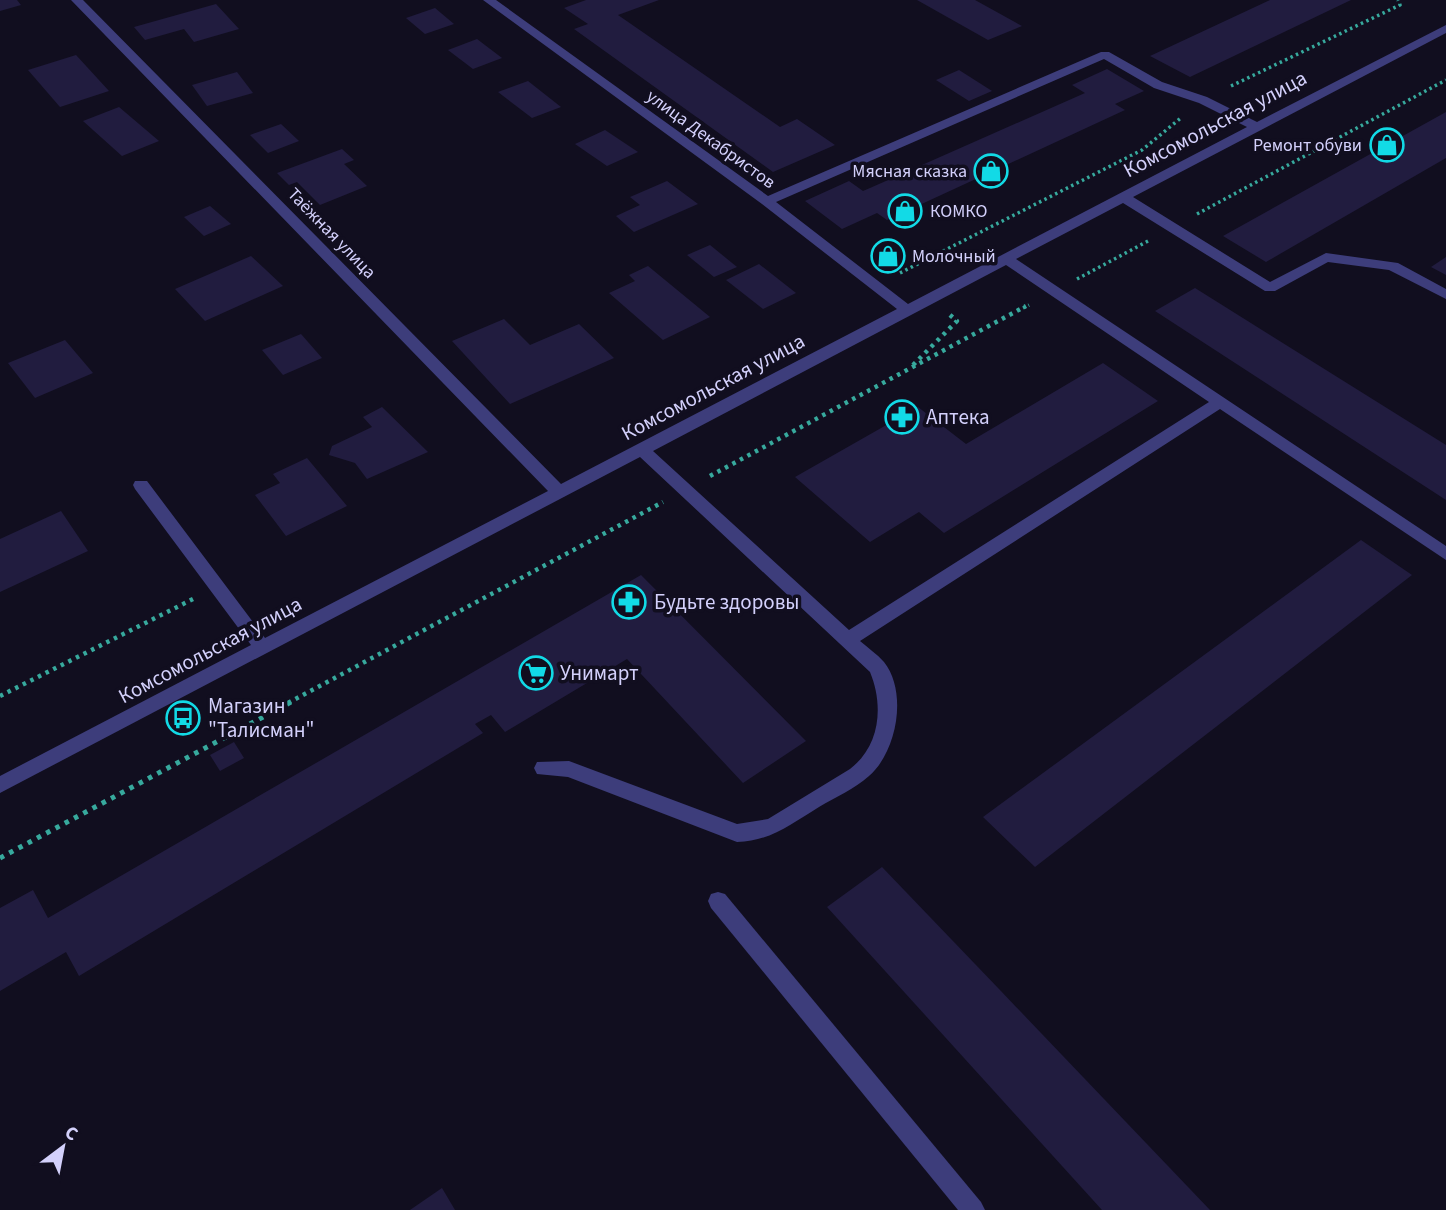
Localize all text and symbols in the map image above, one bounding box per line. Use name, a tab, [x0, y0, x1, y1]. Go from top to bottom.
street label: Комсомольская улица	[1118, 63, 1312, 185]
street label: улица Декабристов	[641, 84, 780, 195]
shop icon: Ремонт обуви	[1368, 126, 1406, 164]
place label: Ремонт обуви	[1253, 133, 1362, 158]
shop icon: Мясная сказка	[972, 152, 1010, 190]
place label: Мясная сказка	[852, 159, 967, 184]
street label: Таёжная улица	[282, 182, 382, 284]
shop icon: КОМКО	[886, 192, 924, 230]
place label: КОМКО	[930, 199, 988, 224]
shop icon: Молочный	[869, 237, 907, 275]
place label: Молочный	[912, 244, 996, 269]
street label: Комсомольская улица	[616, 326, 810, 448]
pharmacy icon: Аптека	[883, 398, 921, 436]
place label: Аптека	[926, 402, 990, 432]
pharmacy icon: Будьте здоровы	[610, 583, 648, 621]
place label: Будьте здоровы	[654, 587, 800, 617]
street label: Комсомольская улица	[113, 589, 307, 711]
supermarket icon: Унимарт	[517, 654, 555, 692]
place label: Унимарт	[560, 658, 639, 688]
place label: Магазин "Талисман"	[208, 691, 314, 745]
bus stop icon: Магазин "Талисман"	[164, 699, 202, 737]
north arrow	[28, 1112, 98, 1182]
text: С	[59, 1119, 83, 1148]

